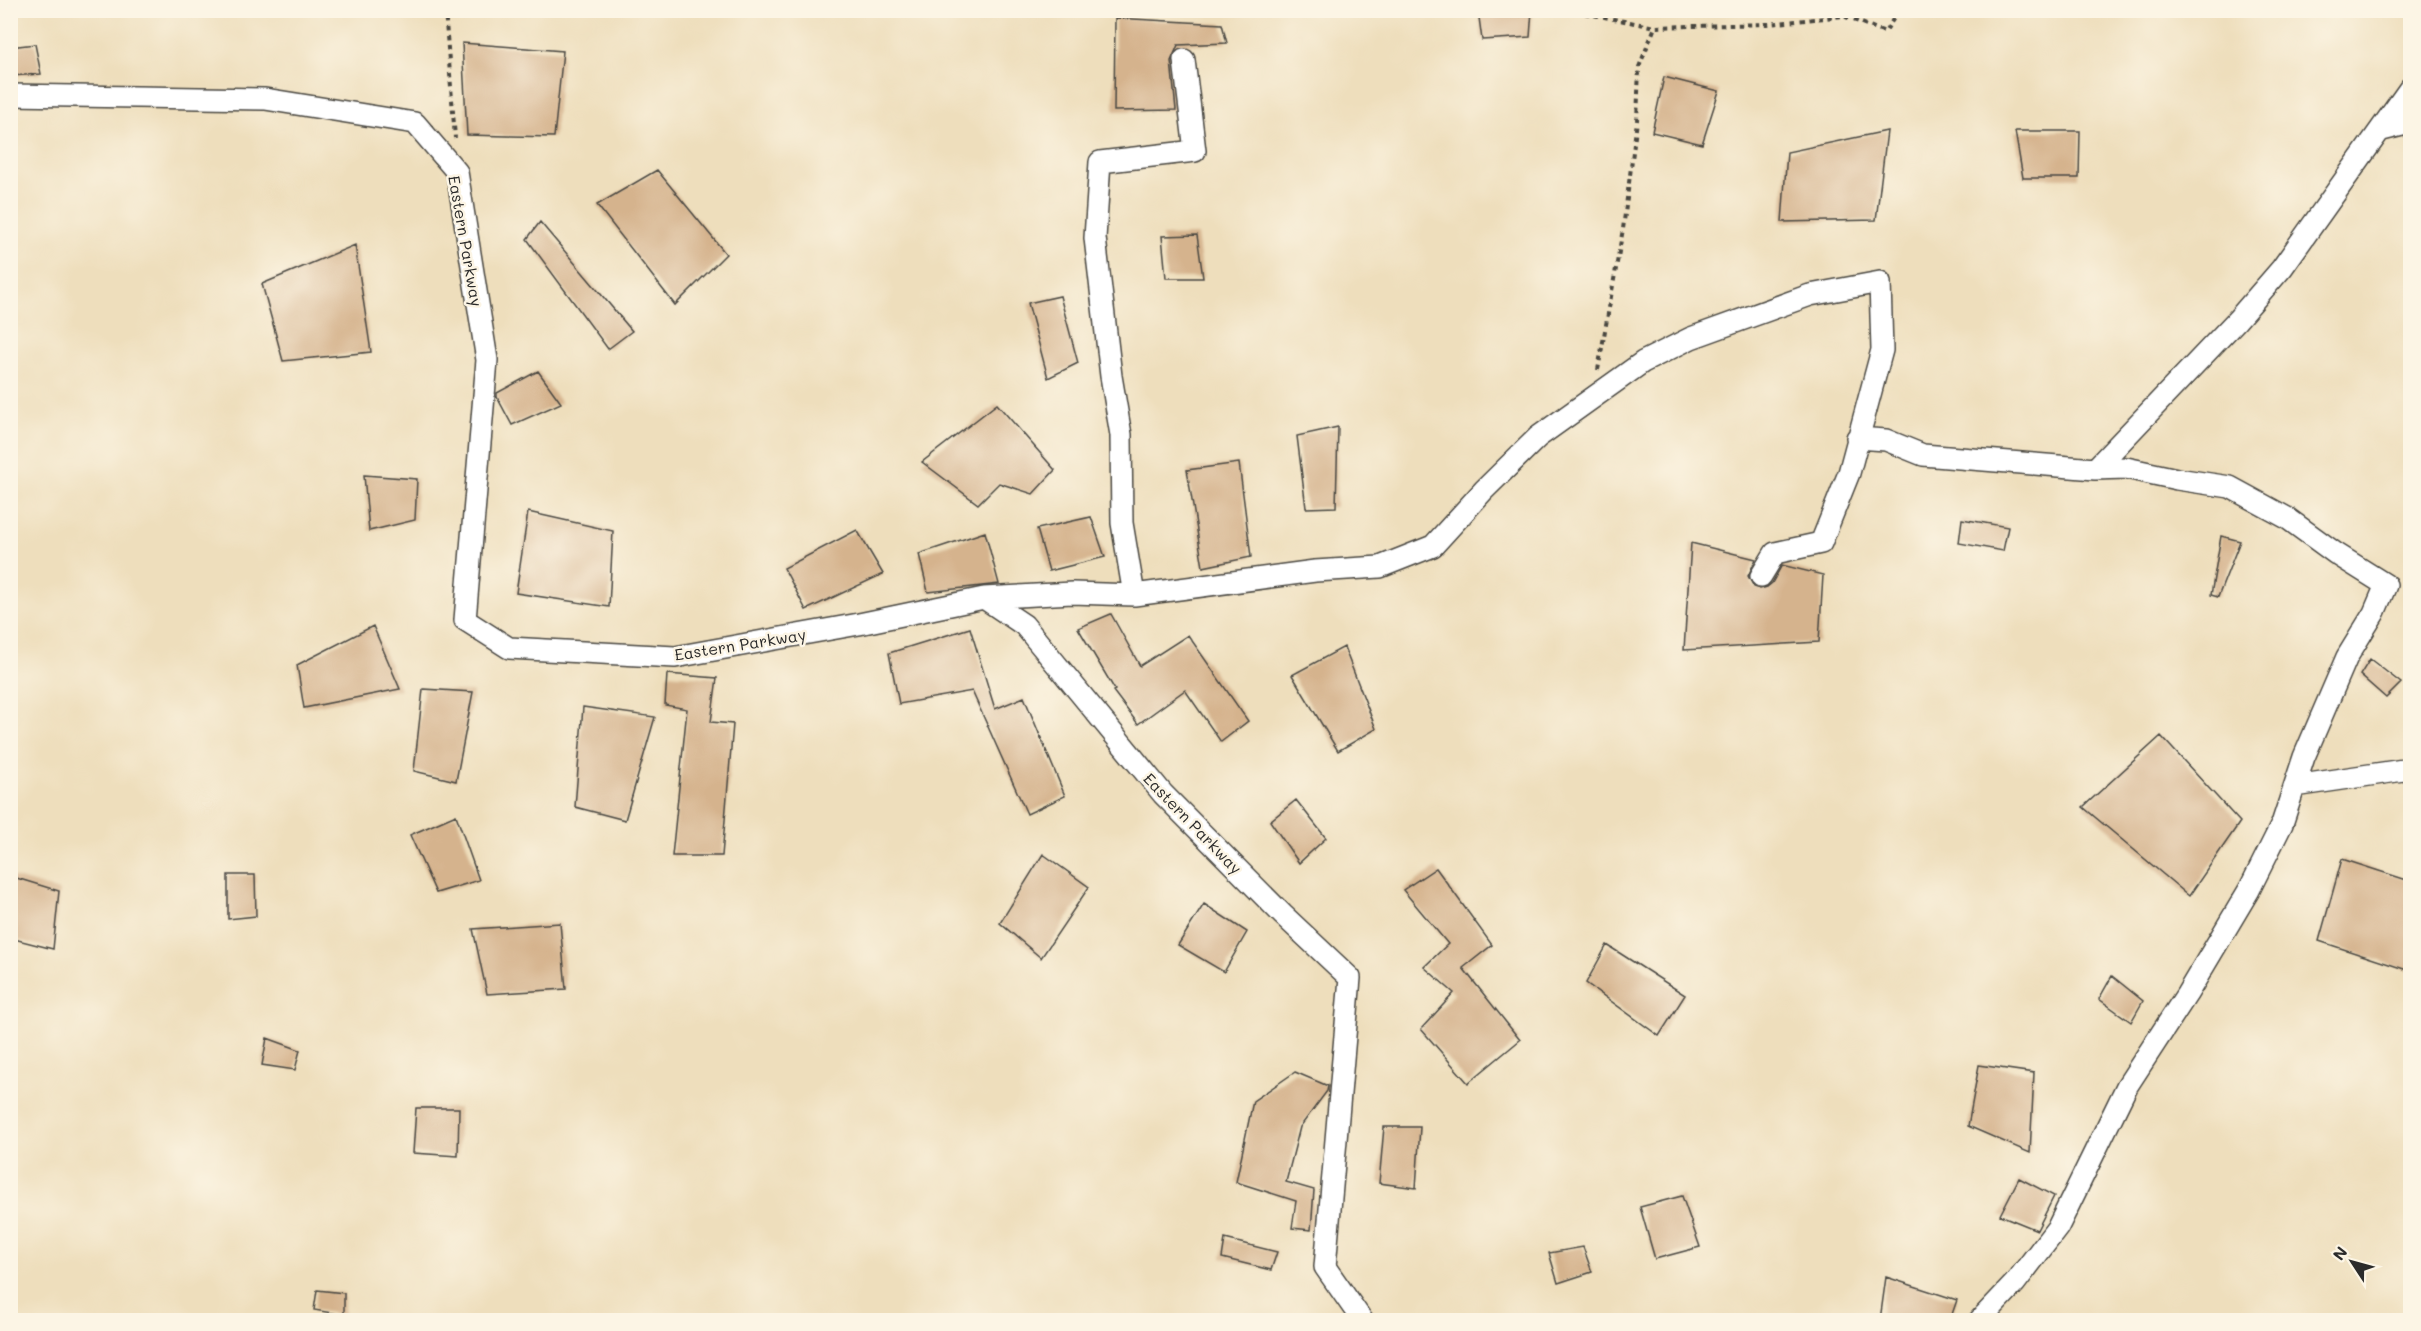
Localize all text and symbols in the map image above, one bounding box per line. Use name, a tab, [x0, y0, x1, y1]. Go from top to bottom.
street label: Eastern Parkway	[444, 174, 488, 308]
street label: Eastern Parkway	[673, 623, 807, 665]
street label: Eastern Parkway	[1139, 768, 1247, 878]
north arrow	[2322, 1232, 2382, 1292]
text: N	[2327, 1242, 2352, 1264]

